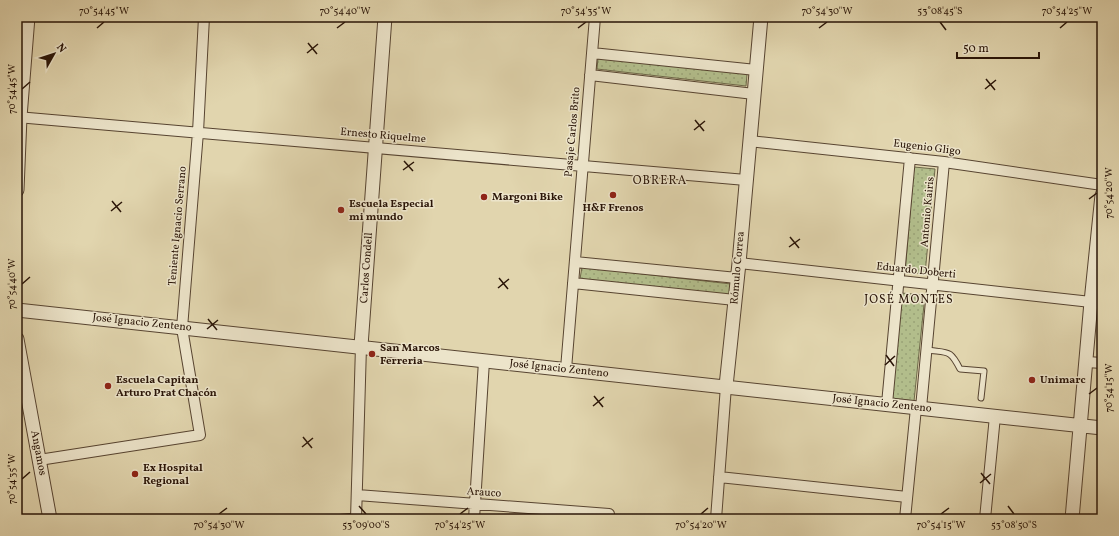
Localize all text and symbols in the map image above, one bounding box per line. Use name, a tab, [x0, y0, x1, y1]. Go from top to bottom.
text: 70°54'45"W	[79, 4, 129, 18]
text: 70°54'40"W	[319, 4, 371, 18]
text: 70°54'35"W	[561, 4, 611, 18]
text: 70°54'30"W	[801, 4, 853, 18]
text: 53°08'45"S	[917, 4, 963, 18]
text: 70°54'25"W	[1042, 4, 1092, 18]
north arrow	[34, 34, 74, 74]
scale bar	[957, 34, 1039, 60]
text: N	[52, 41, 69, 56]
text: 50 m	[963, 41, 989, 57]
text: 70°54'45"W	[5, 64, 19, 114]
street label: Pasaje Carlos Brito	[562, 86, 584, 178]
street label: Ernesto Riquelme	[340, 125, 426, 147]
street label: Eugenio Gligo	[892, 136, 962, 160]
street label: Teniente Ignacio Serrano	[165, 165, 191, 286]
text: 70°54'20"W	[1102, 167, 1116, 219]
district label: OBRERA	[633, 173, 687, 189]
street label: Antonio Kairis	[917, 176, 939, 248]
place label: Margoni Bike	[492, 190, 563, 205]
marker: H&F Frenos	[608, 190, 618, 200]
marker: Margoni Bike	[479, 192, 489, 202]
place label: Escuela Especial mi mundo	[349, 197, 434, 225]
place label: H&F Frenos	[582, 201, 644, 216]
marker: Escuela Especial mi mundo	[336, 205, 346, 215]
street label: Rómulo Correa	[727, 230, 749, 305]
street label: Carlos Condell	[357, 232, 377, 304]
text: 70°54'40"W	[5, 258, 19, 310]
street label: Eduardo Doberti	[875, 259, 957, 283]
district label: JOSÉ MONTES	[864, 291, 954, 308]
street label: José Ignacio Zenteno	[92, 310, 192, 336]
place label: San Marcos Ferreria	[380, 341, 440, 369]
marker: San Marcos Ferreria	[367, 349, 377, 359]
street label: José Ignacio Zenteno	[509, 356, 609, 382]
text: 70°54'15"W	[1102, 363, 1116, 413]
place label: Escuela Capitan Arturo Prat Chacón	[116, 373, 217, 401]
place label: Unimarc	[1040, 373, 1086, 388]
marker: Unimarc	[1027, 375, 1037, 385]
marker: Escuela Capitan Arturo Prat Chacón	[103, 381, 113, 391]
street label: José Ignacio Zenteno	[832, 391, 932, 417]
street label: Angamos	[26, 429, 50, 477]
text: 70°54'35"W	[5, 454, 19, 504]
place label: Ex Hospital Regional	[143, 461, 203, 489]
marker: Ex Hospital Regional	[130, 469, 140, 479]
street label: Arauco	[466, 484, 502, 502]
text: 70°54'30"W	[193, 518, 245, 532]
text: 53°09'00"S	[342, 518, 390, 532]
text: 70°54'25"W	[435, 518, 485, 532]
text: 70°54'20"W	[675, 518, 727, 532]
text: 70°54'15"W	[916, 518, 966, 532]
text: 53°08'50"S	[991, 518, 1037, 532]

